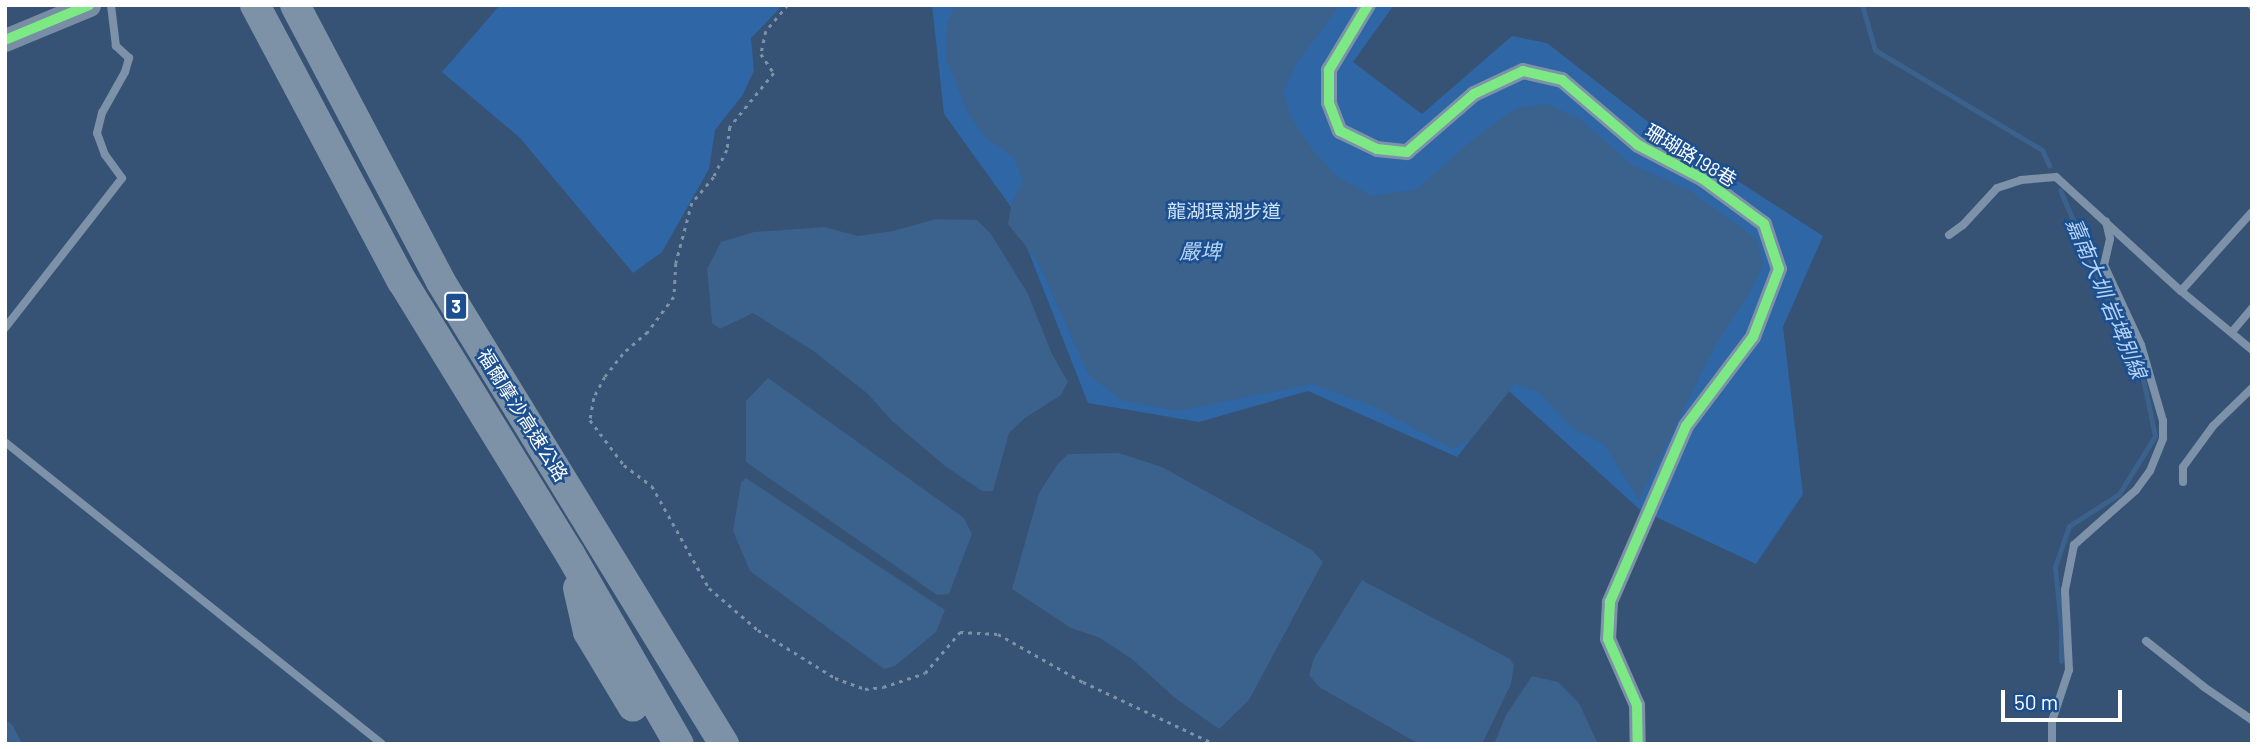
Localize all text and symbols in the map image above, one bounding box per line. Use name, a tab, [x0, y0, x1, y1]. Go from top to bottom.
street label: 珊瑚路198巷	[1641, 119, 1741, 191]
park label: 龍湖環湖步道	[1167, 200, 1281, 222]
water label: 嘉南大圳 岩埤別線	[2062, 214, 2152, 382]
water label: 嚴埤	[1179, 238, 1221, 264]
road number: 3	[444, 292, 468, 320]
street label: 福爾摩沙高速公路	[473, 345, 573, 485]
scale bar	[2005, 676, 2126, 720]
text: 50 m	[2014, 689, 2058, 714]

